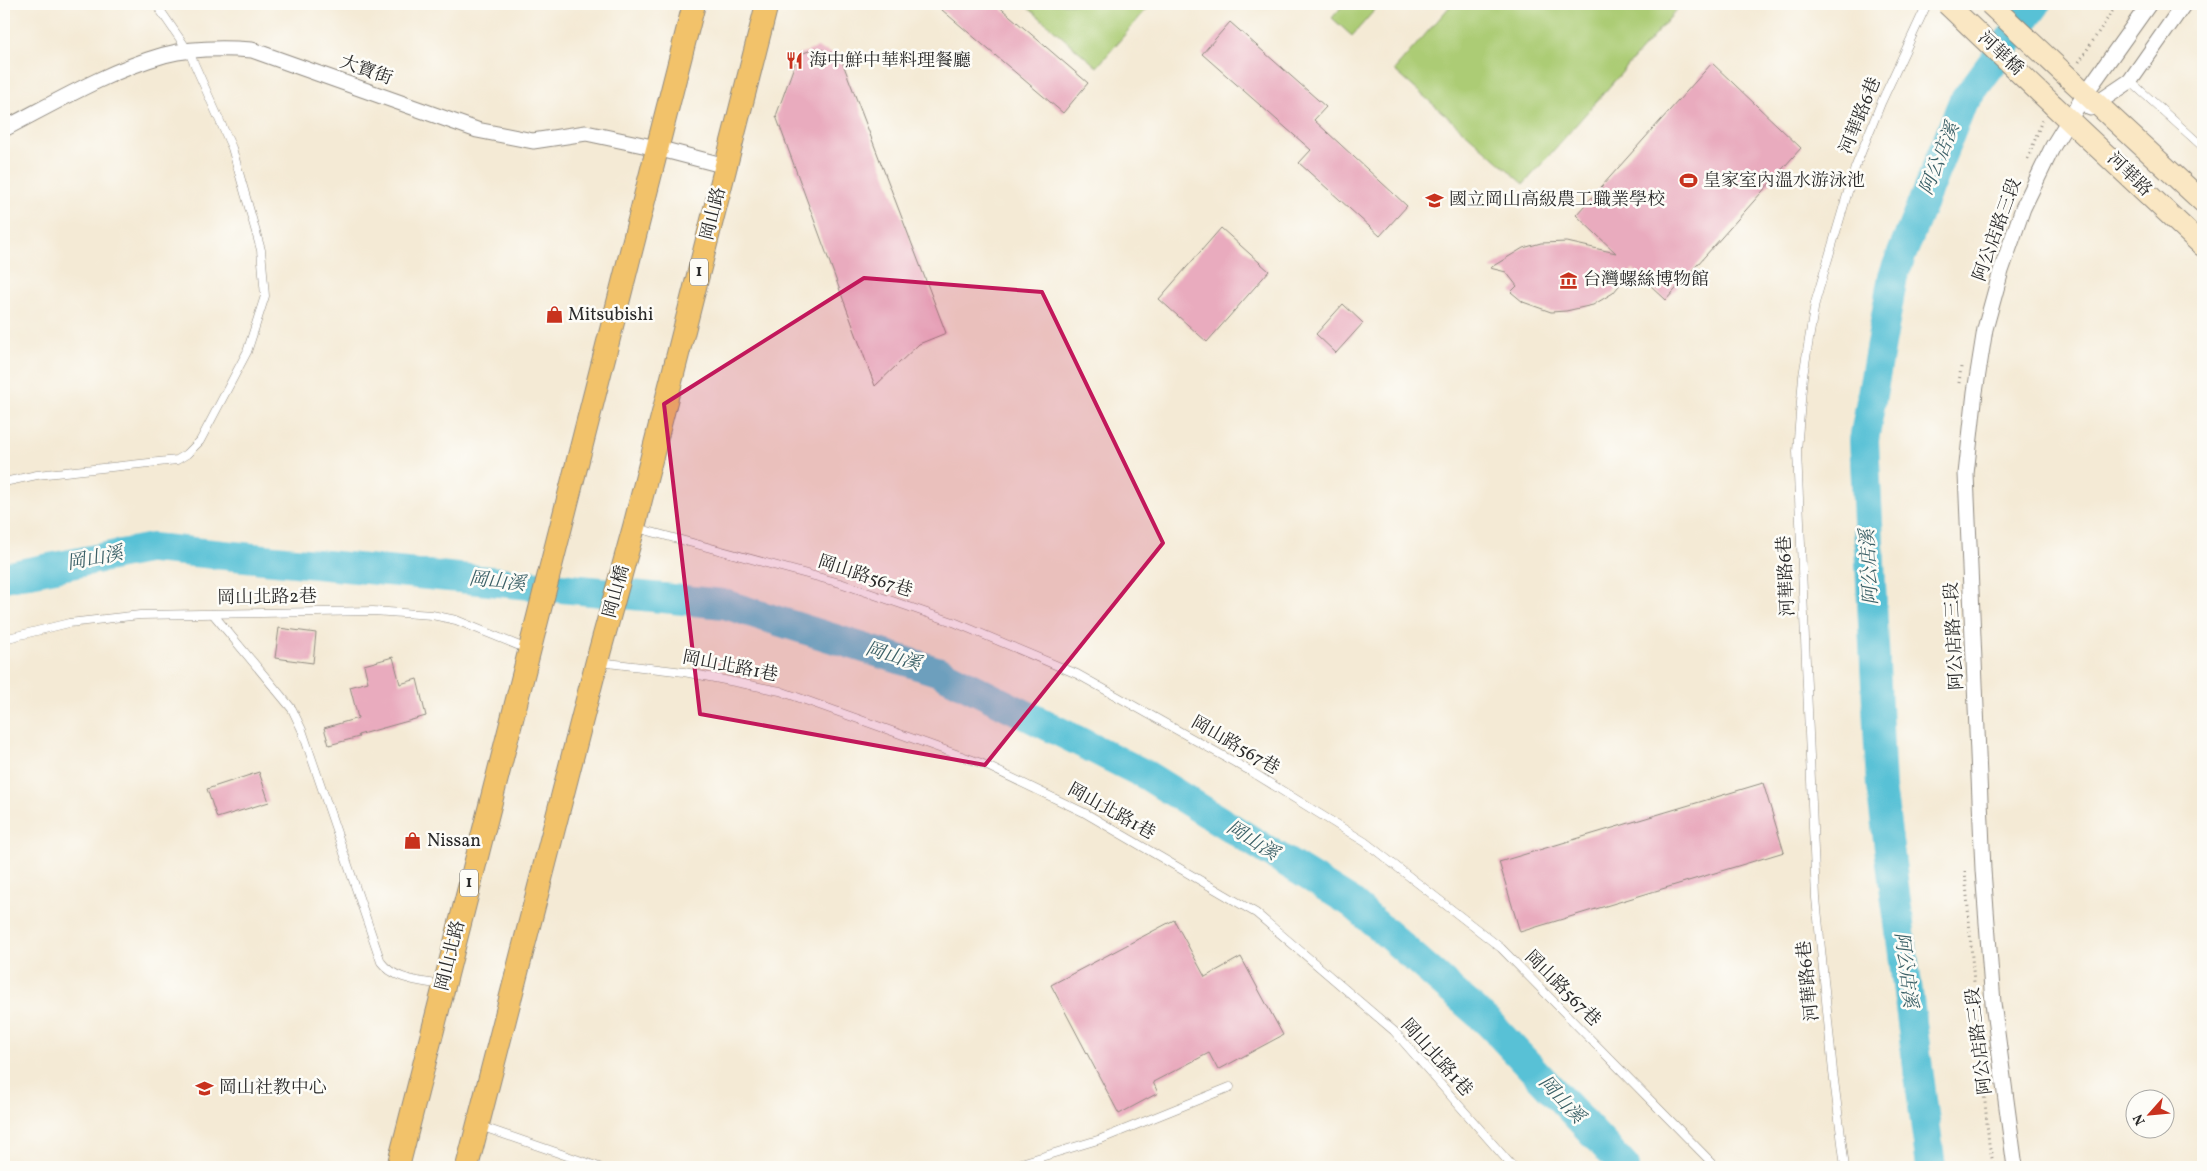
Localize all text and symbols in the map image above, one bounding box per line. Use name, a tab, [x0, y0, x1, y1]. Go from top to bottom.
street label: 河華橋	[1972, 26, 2028, 82]
place label: 海中鮮中華料理餐廳	[809, 49, 971, 74]
street label: 大寶街	[336, 50, 396, 92]
restaurant icon: 海中鮮中華料理餐廳	[785, 51, 805, 71]
street label: 河華路6巷	[1834, 74, 1888, 158]
water label: 阿公店溪	[1914, 117, 1967, 199]
street label: 河華路	[2101, 147, 2157, 203]
place label: 皇家室內溫水游泳池	[1703, 169, 1865, 194]
sports icon: 皇家室內溫水游泳池	[1679, 171, 1699, 191]
street label: 阿公店路三段	[1968, 175, 2028, 285]
street label: 岡山路	[695, 185, 733, 243]
place label: 國立岡山高級農工職業學校	[1449, 188, 1665, 213]
school or university icon: 國立岡山高級農工職業學校	[1425, 190, 1445, 210]
road number: 1	[690, 258, 708, 286]
place label: 台灣螺絲博物館	[1583, 268, 1709, 293]
museum icon: 台灣螺絲博物館	[1559, 270, 1579, 290]
place label: Mitsubishi	[568, 303, 653, 328]
shop icon: Mitsubishi	[544, 305, 564, 325]
water label: 阿公店溪	[1855, 526, 1885, 606]
street label: 河華路6巷	[1772, 535, 1802, 617]
water label: 岡山溪	[65, 540, 127, 577]
street label: 岡山路567巷	[814, 550, 916, 604]
street label: 岡山橋	[598, 563, 636, 621]
water label: 岡山溪	[467, 566, 529, 598]
street label: 阿公店路三段	[1940, 581, 1970, 691]
street label: 岡山北路2巷	[217, 585, 317, 611]
water label: 岡山溪	[862, 636, 926, 678]
street label: 岡山北路1巷	[680, 645, 780, 689]
street label: 岡山路567巷	[1186, 711, 1284, 781]
street label: 岡山北路1巷	[1063, 778, 1159, 846]
water label: 岡山溪	[1221, 815, 1285, 868]
place label: Nissan	[427, 829, 481, 854]
shop icon: Nissan	[403, 831, 423, 851]
road number: 1	[460, 870, 478, 896]
street label: 岡山北路	[430, 918, 472, 994]
water label: 阿公店溪	[1887, 931, 1923, 1011]
street label: 河華路6巷	[1792, 939, 1826, 1023]
street label: 岡山路567巷	[1518, 945, 1606, 1033]
street label: 阿公店路三段	[1961, 986, 1999, 1096]
street label: 岡山北路1巷	[1394, 1014, 1478, 1102]
water label: 岡山溪	[1532, 1070, 1591, 1131]
place label: 岡山社教中心	[219, 1076, 327, 1101]
school or university icon: 岡山社教中心	[195, 1078, 215, 1098]
north arrow	[2124, 1088, 2174, 1138]
text: N	[2129, 1110, 2151, 1128]

